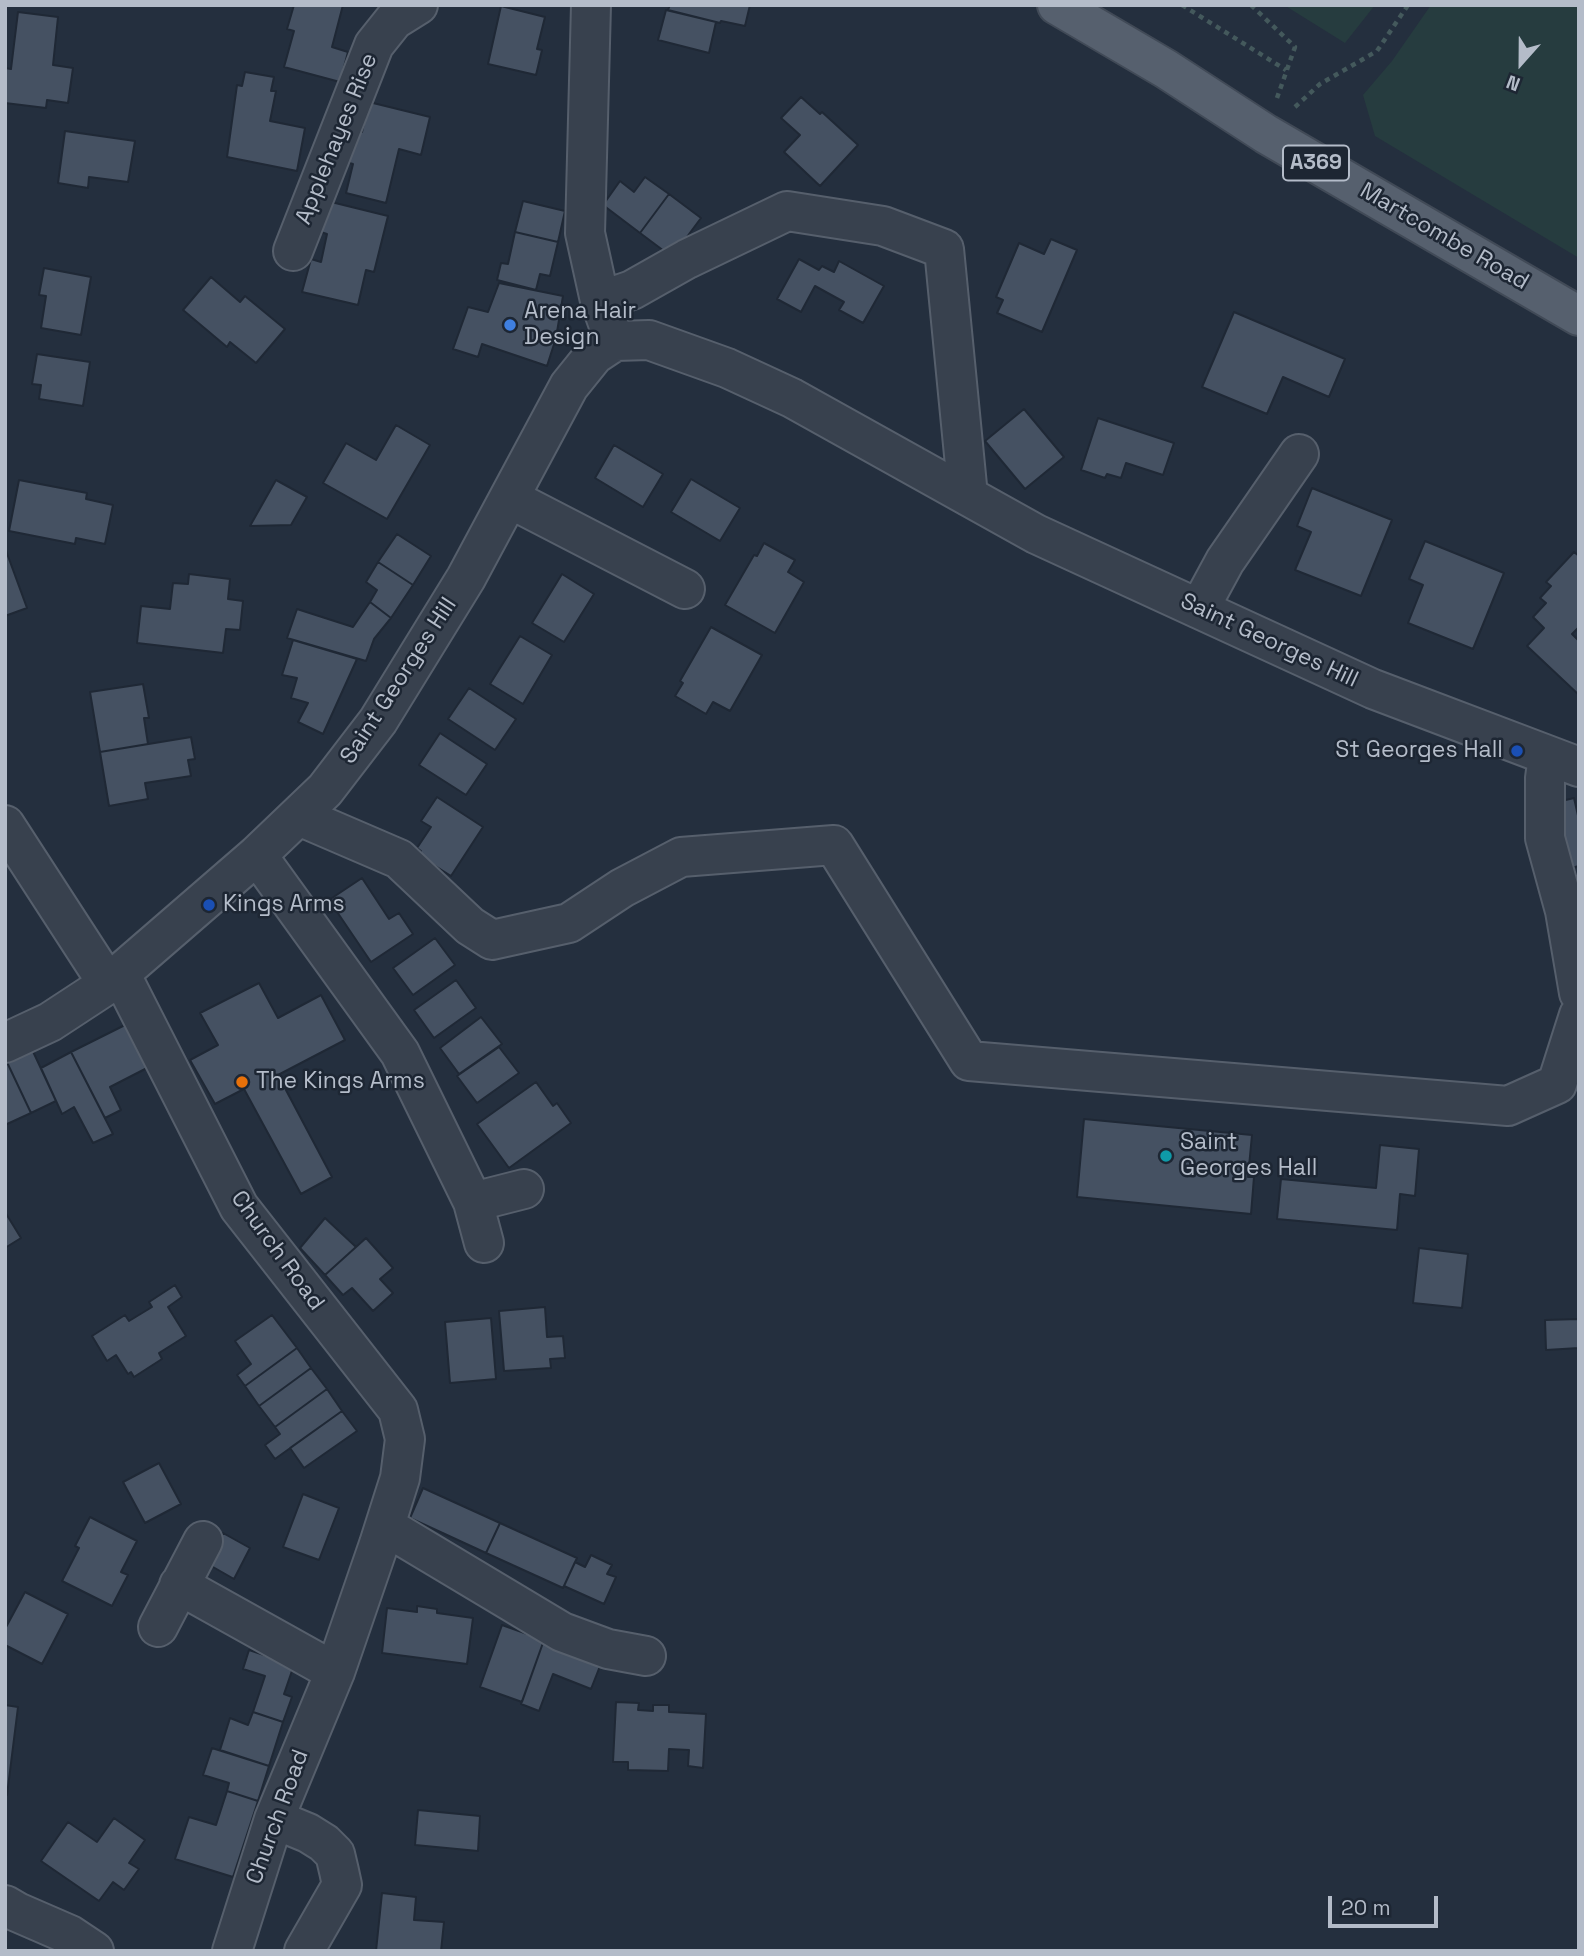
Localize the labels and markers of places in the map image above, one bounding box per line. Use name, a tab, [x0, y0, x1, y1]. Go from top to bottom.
place label: Arena Hair Design	[524, 298, 636, 352]
marker: Arena Hair Design	[502, 317, 518, 333]
place label: St Georges Hall	[1335, 737, 1503, 765]
marker: St Georges Hall	[1509, 743, 1525, 759]
place label: Kings Arms	[223, 891, 345, 919]
marker: Kings Arms	[201, 897, 217, 913]
place label: The Kings Arms	[256, 1068, 425, 1096]
marker: The Kings Arms	[234, 1074, 250, 1090]
place label: Saint Georges Hall	[1180, 1129, 1317, 1183]
marker: Saint Georges Hall	[1158, 1148, 1174, 1164]

